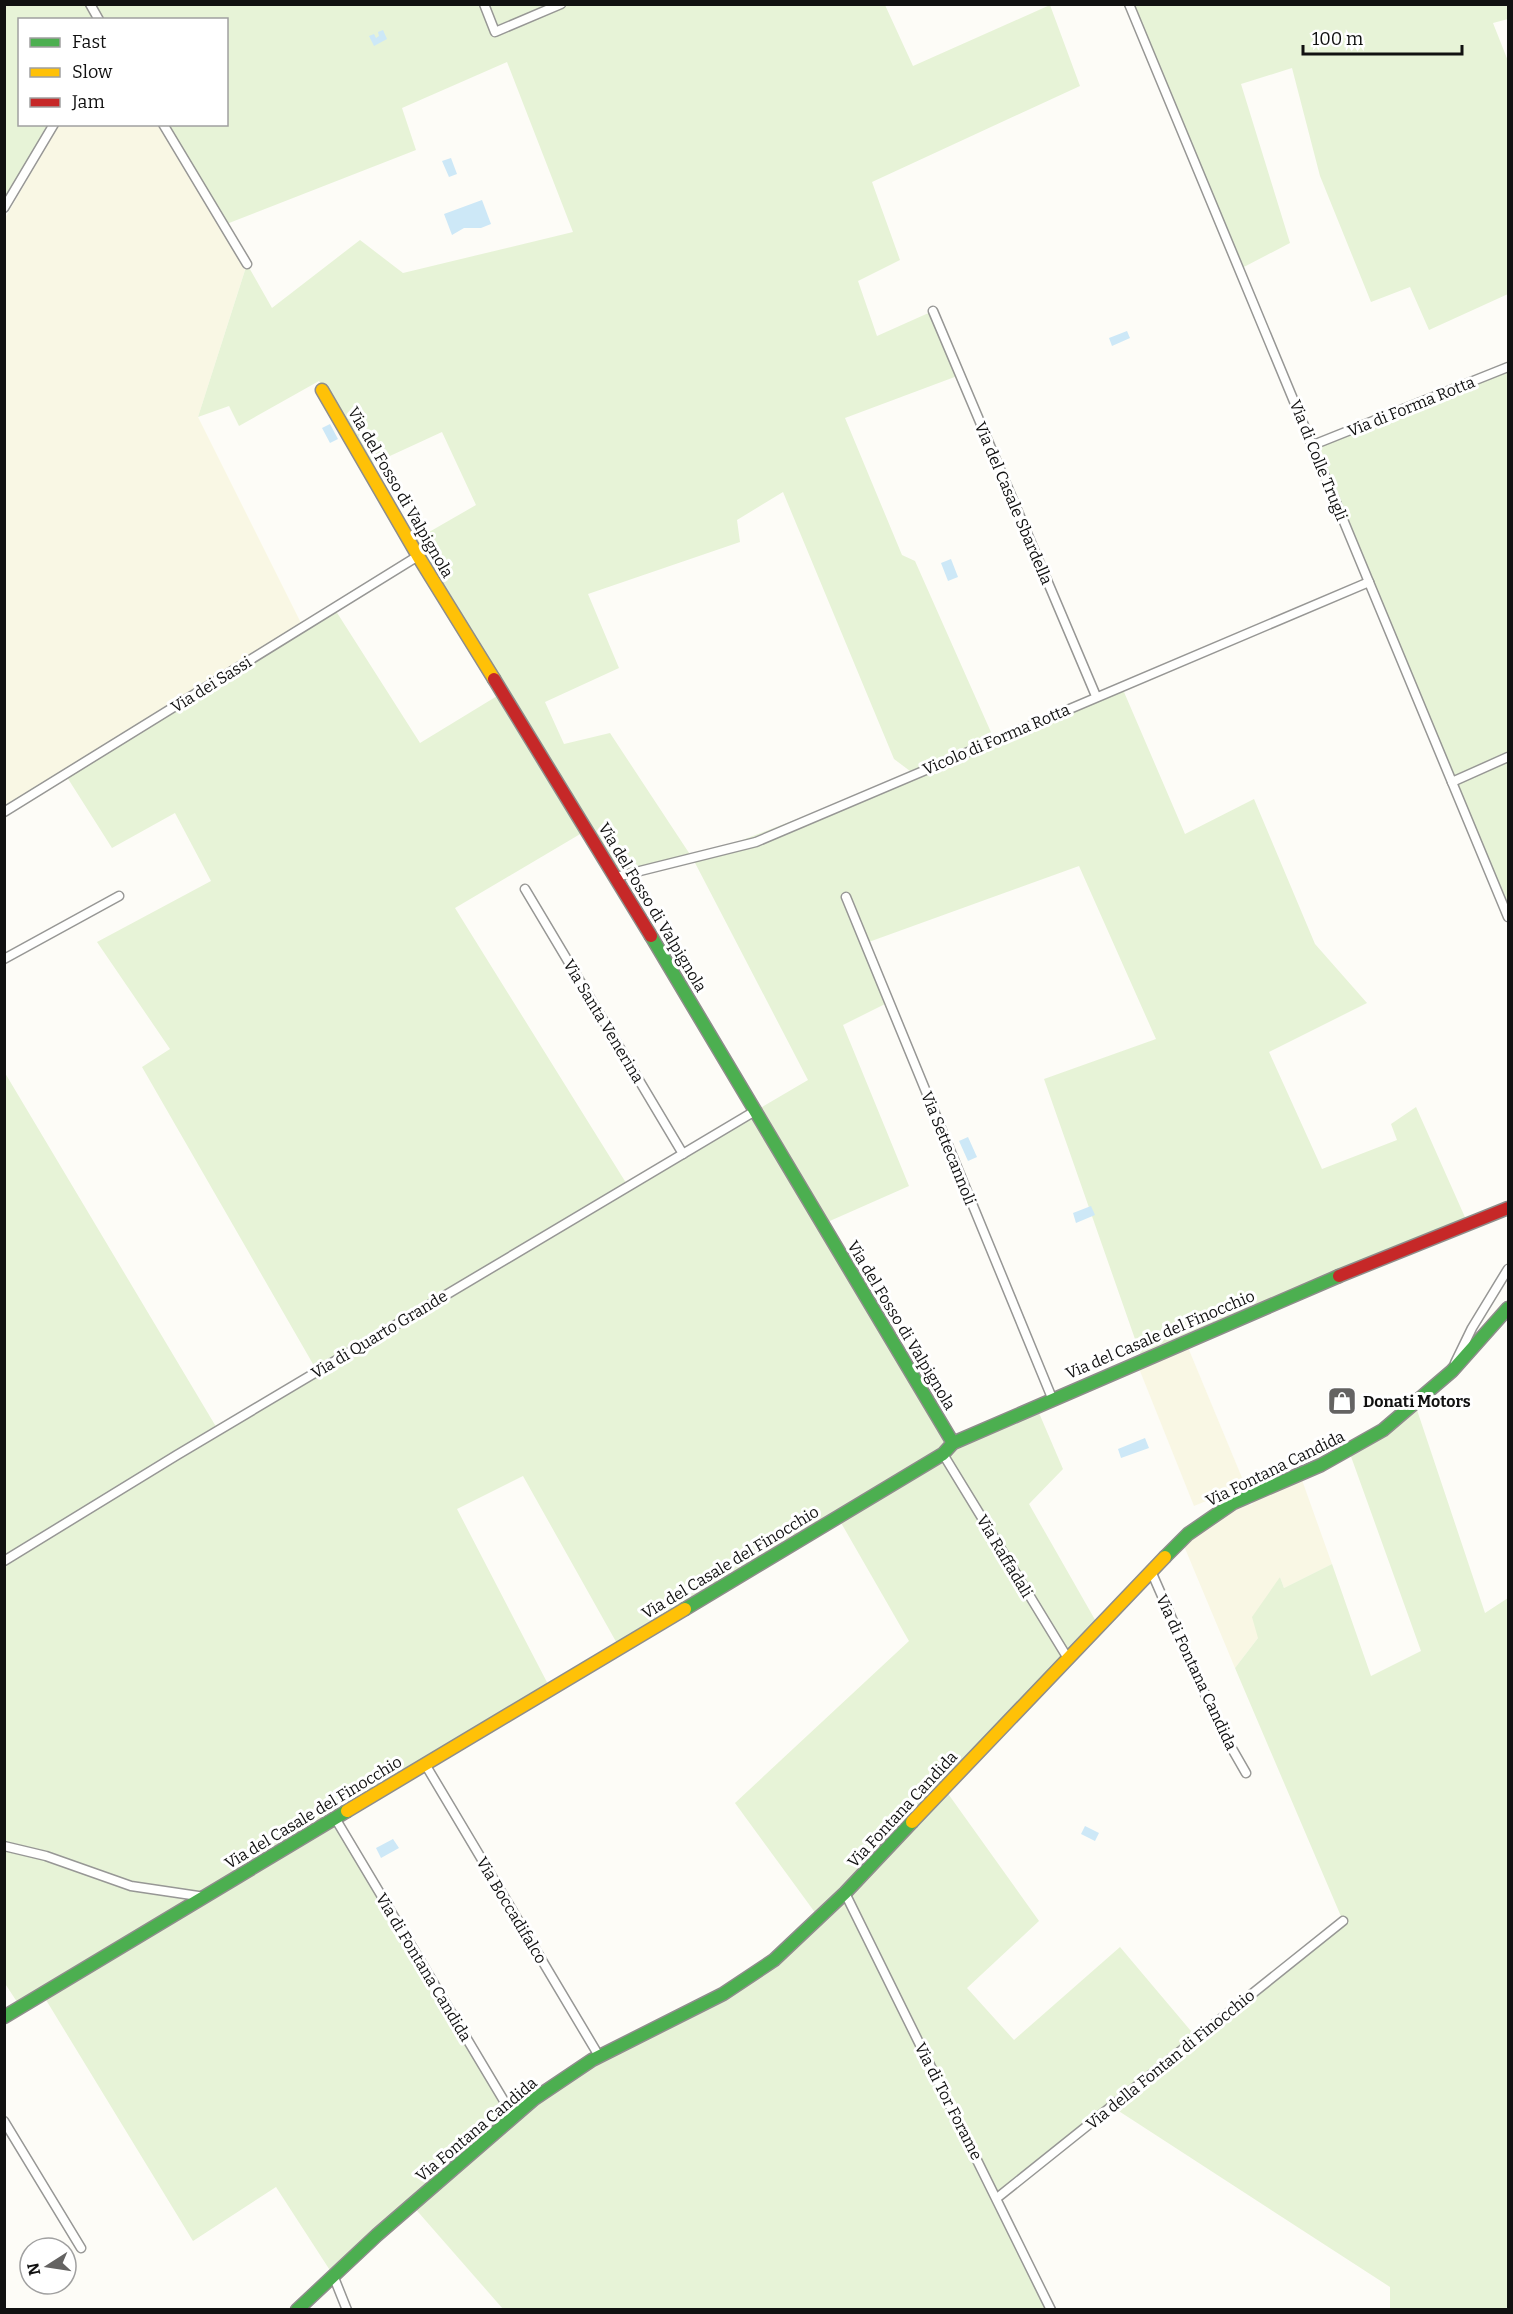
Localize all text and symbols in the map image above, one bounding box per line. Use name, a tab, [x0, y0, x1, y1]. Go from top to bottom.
legend	[18, 18, 228, 126]
scale bar	[1303, 18, 1462, 56]
text: 100 m	[1312, 28, 1363, 50]
text: Fast	[72, 31, 107, 53]
text: Slow	[72, 61, 113, 83]
text: Jam	[71, 91, 105, 113]
street label: Via di Forma Rotta	[1345, 372, 1478, 441]
street label: Via di Colle Trugli	[1286, 397, 1352, 524]
street label: Via del Fosso di Valpignola	[344, 403, 457, 581]
street label: Via del Casale Sbardella	[971, 419, 1057, 588]
street label: Via dei Sassi	[168, 652, 255, 717]
street label: Vicolo di Forma Rotta	[920, 700, 1073, 779]
street label: Via del Fosso di Valpignola	[594, 819, 711, 996]
street label: Via Santa Venerina	[559, 956, 648, 1087]
street label: Via Settecannoli	[917, 1089, 980, 1208]
street label: Via del Fosso di Valpignola	[843, 1237, 960, 1414]
street label: Via di Quarto Grande	[308, 1286, 451, 1383]
street label: Via del Casale del Finocchio	[1063, 1286, 1257, 1383]
shop icon: Donati Motors	[1326, 1385, 1358, 1417]
place label: Donati Motors	[1363, 1392, 1471, 1411]
street label: Via Fontana Candida	[1203, 1426, 1348, 1510]
street label: Via del Casale del Finocchio	[638, 1502, 822, 1623]
street label: Via Raffadali	[973, 1512, 1037, 1601]
street label: Via di Fontana Candida	[1152, 1591, 1241, 1753]
street label: Via Fontana Candida	[844, 1747, 961, 1871]
street label: Via del Casale del Finocchio	[221, 1752, 405, 1873]
street label: Via Boccadifalco	[472, 1854, 551, 1967]
street label: Via di Fontana Candida	[372, 1890, 475, 2045]
street label: Via della Fontan di Finocchio	[1082, 1985, 1258, 2133]
street label: Via di Tor Forame	[911, 2039, 986, 2163]
street label: Via Fontana Candida	[412, 2073, 541, 2186]
north arrow	[18, 2236, 78, 2296]
text: N	[23, 2261, 44, 2277]

